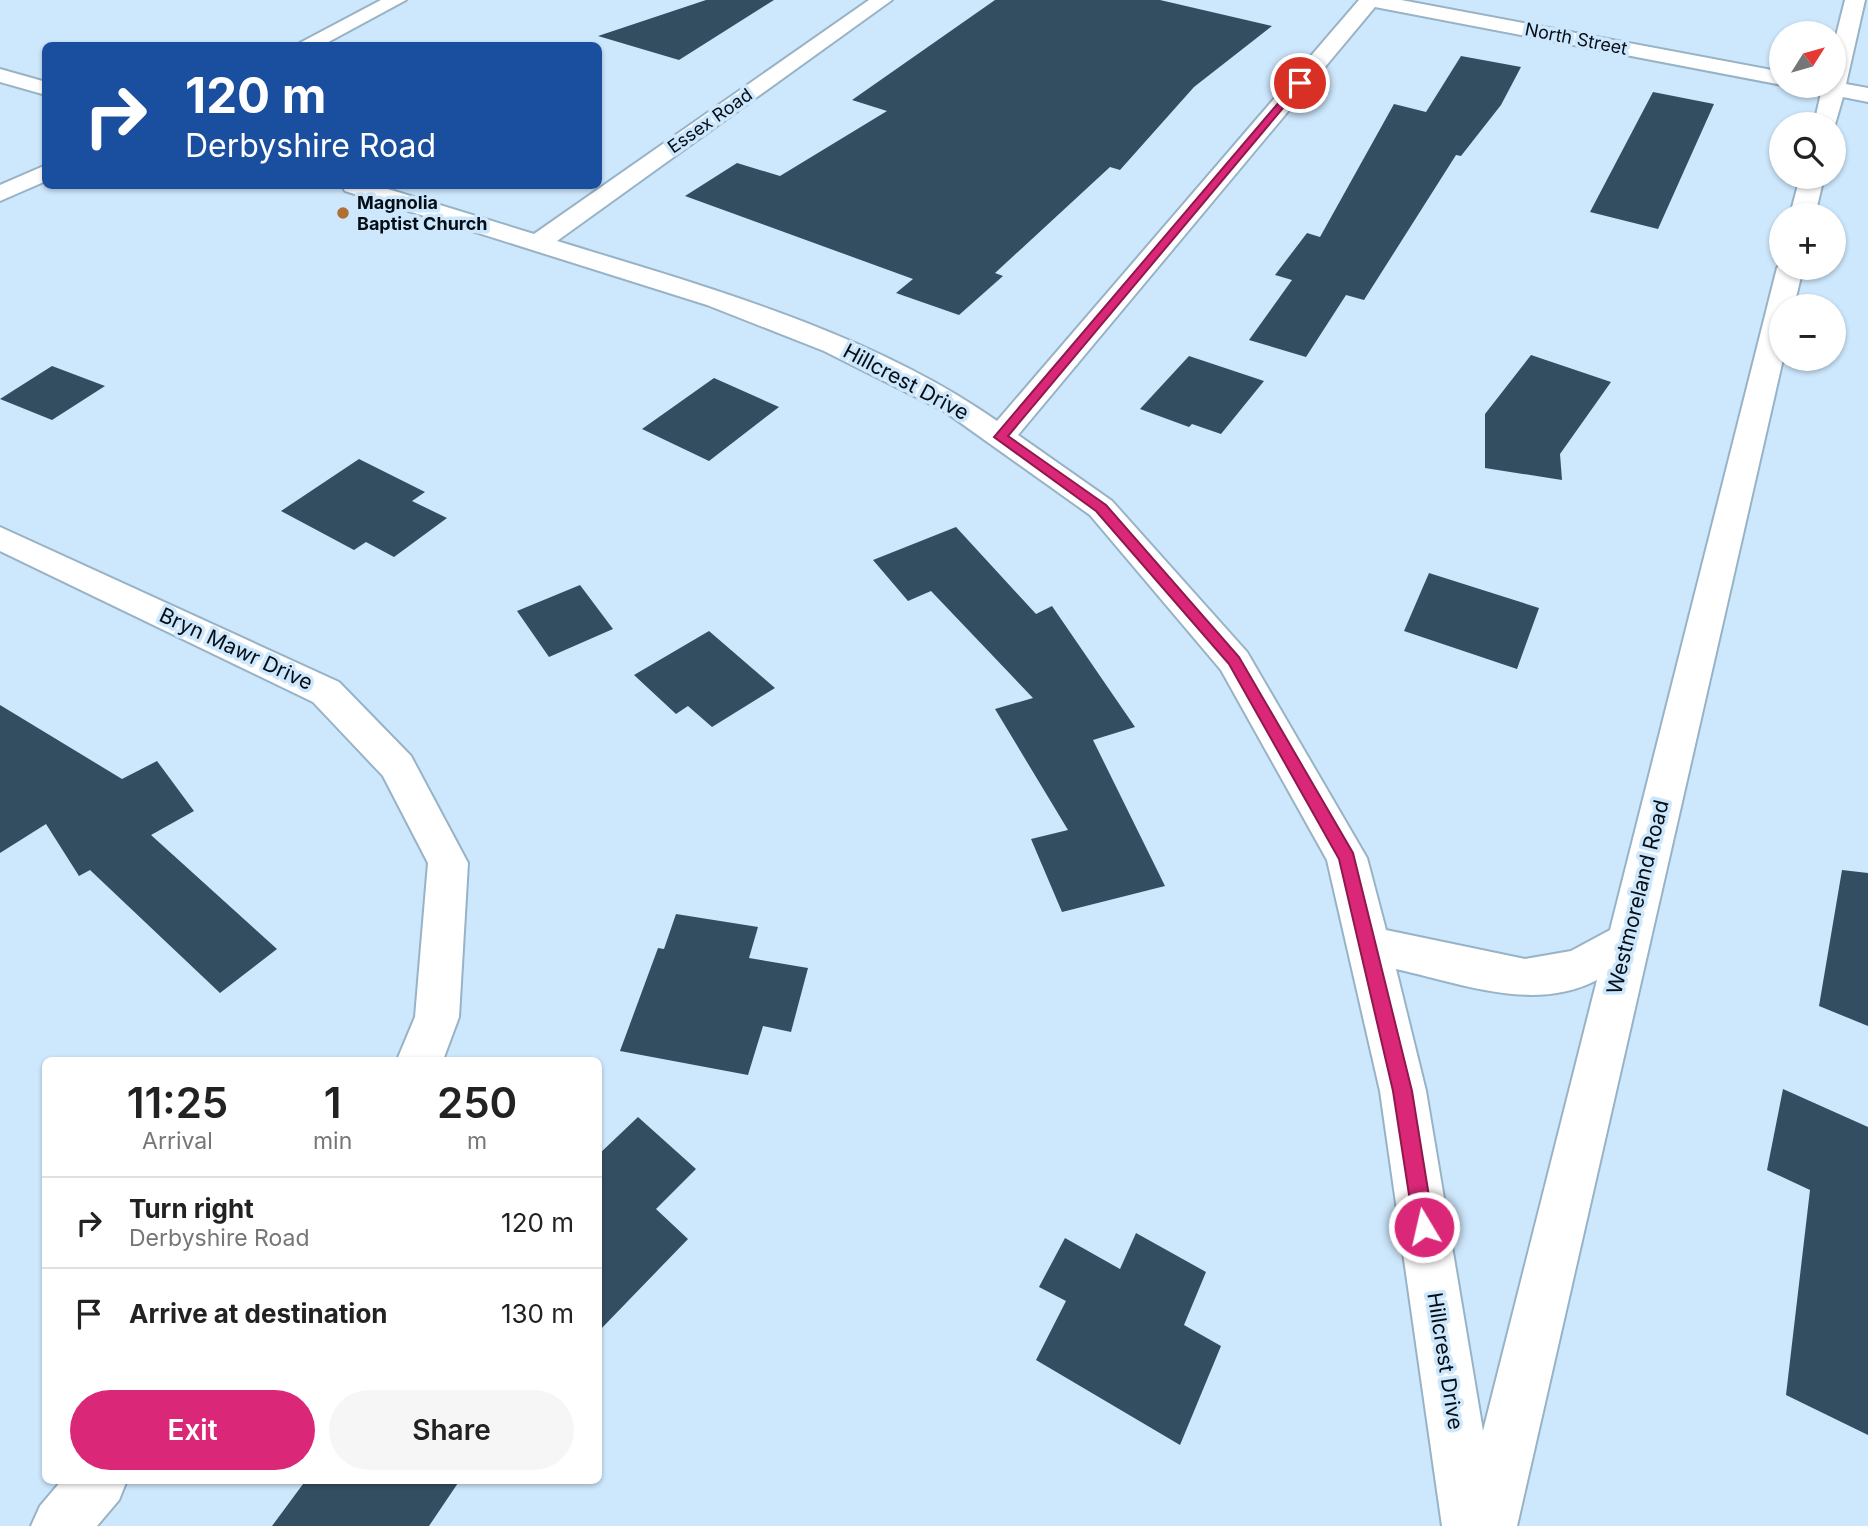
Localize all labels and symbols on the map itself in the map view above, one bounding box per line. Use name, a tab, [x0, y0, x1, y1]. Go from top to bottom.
street label: North Street	[1523, 18, 1629, 59]
north arrow	[1769, 21, 1846, 98]
pin	[1270, 53, 1330, 113]
street label: Essex Road	[663, 84, 756, 157]
place label: Magnolia Baptist Church	[357, 192, 488, 234]
marker: Magnolia Baptist Church	[335, 205, 351, 221]
street label: Hillcrest Drive	[839, 338, 973, 425]
street label: Bryn Mawr Drive	[156, 602, 317, 695]
street label: Westmoreland Road	[1601, 797, 1674, 997]
position arrow	[1387, 1190, 1461, 1264]
street label: Hillcrest Drive	[1422, 1290, 1469, 1431]

